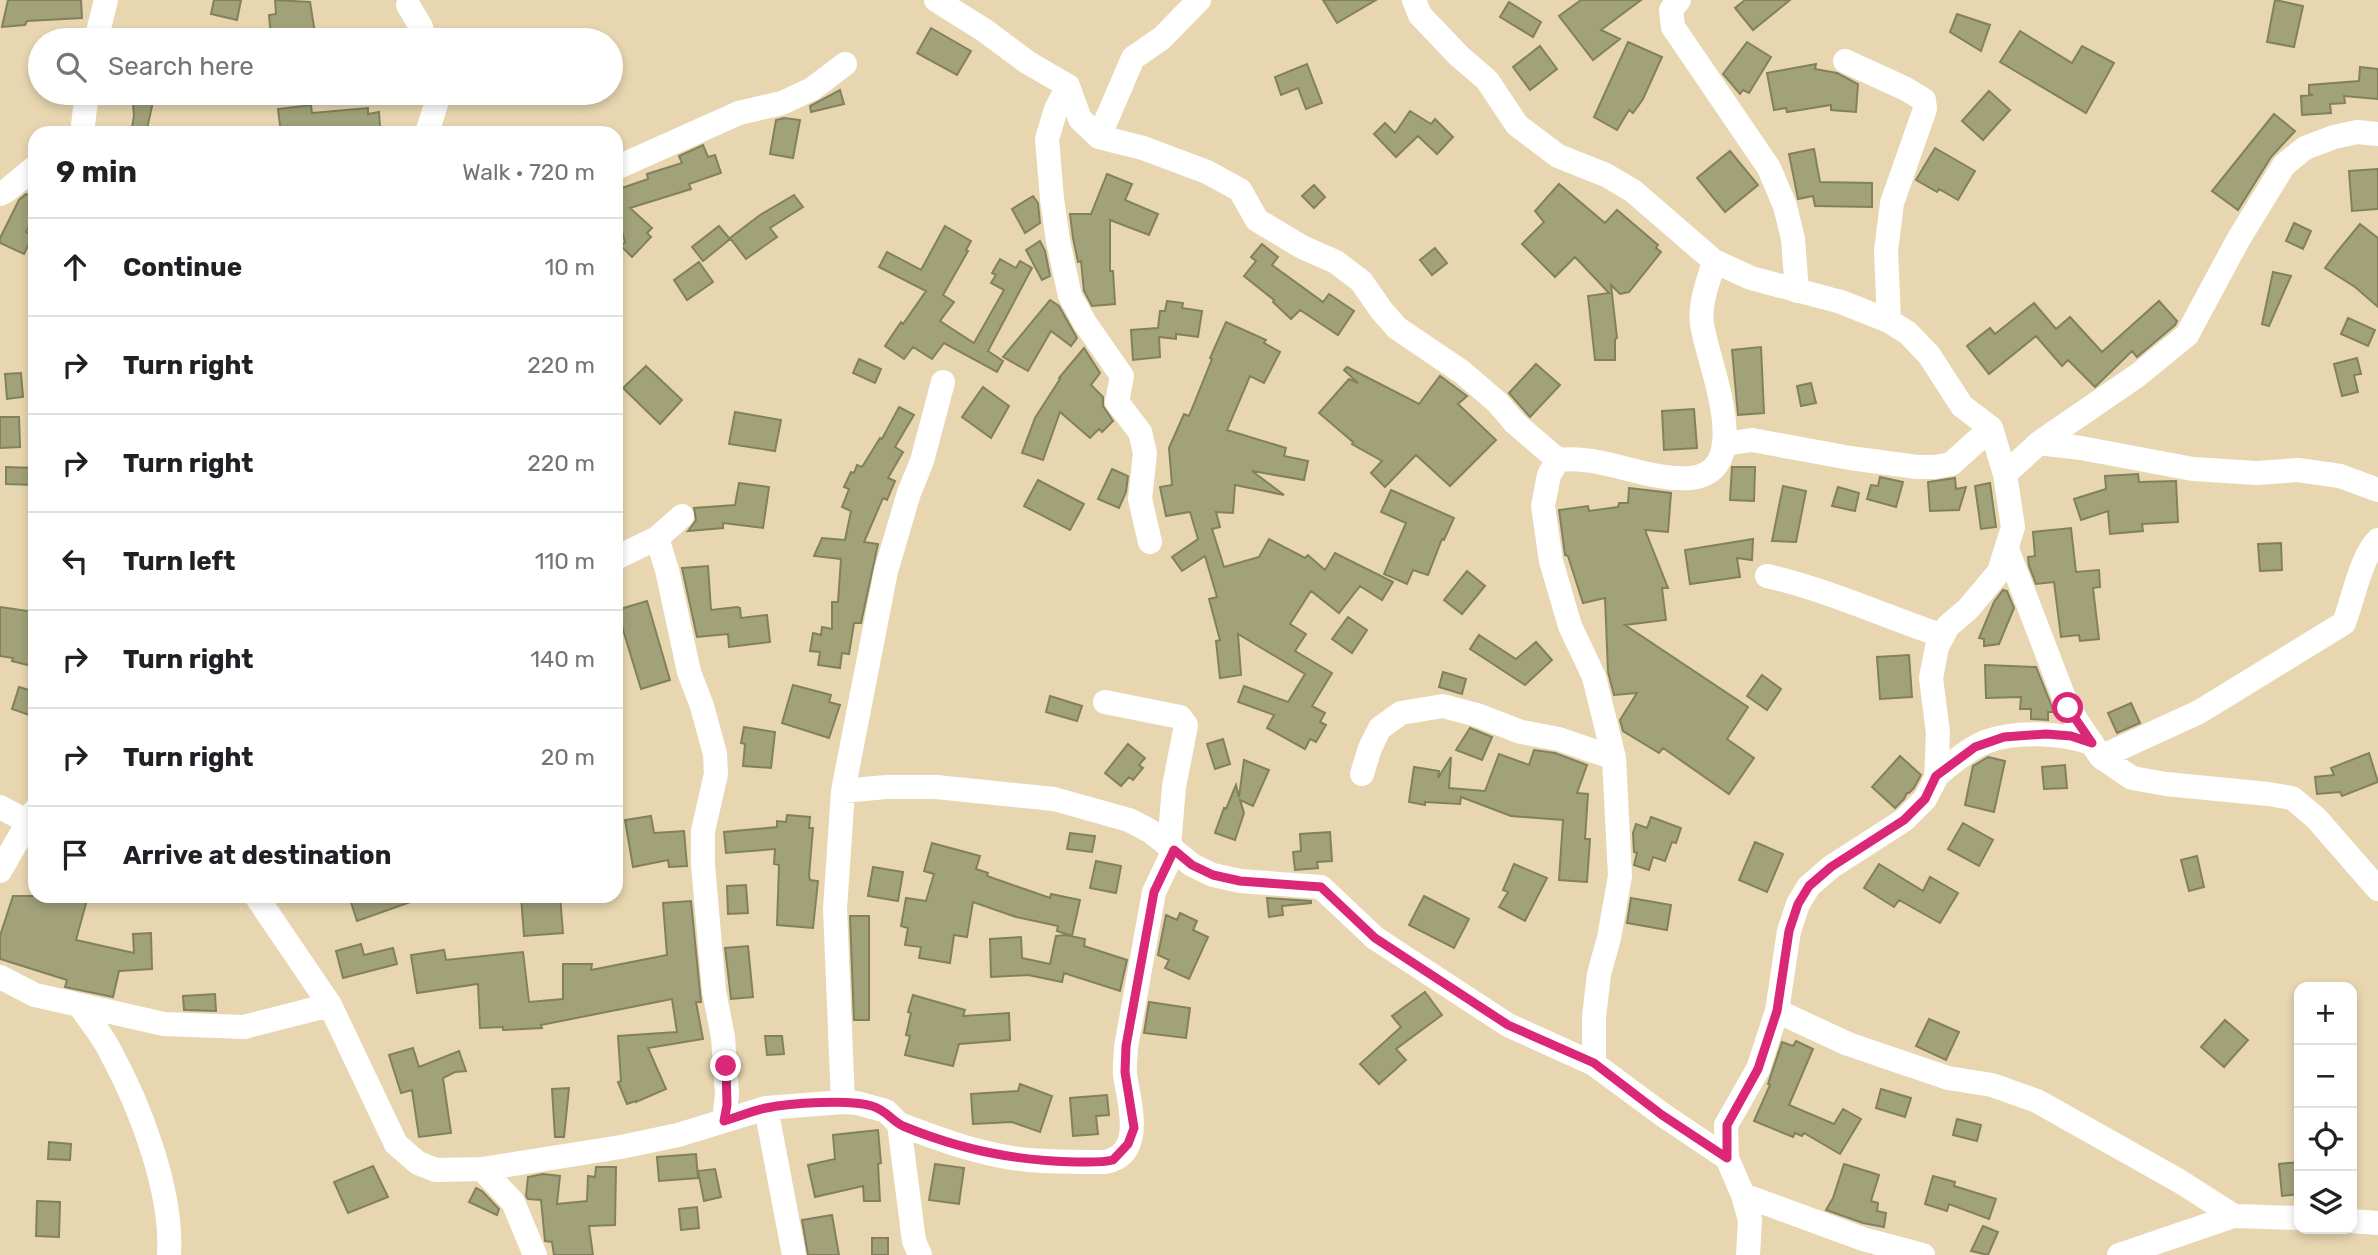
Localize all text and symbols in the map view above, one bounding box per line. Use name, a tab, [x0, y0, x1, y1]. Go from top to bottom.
search box	[28, 28, 623, 105]
icon: search	[52, 48, 90, 86]
text: Search here	[108, 51, 254, 82]
text: 9 min	[56, 154, 137, 190]
text: Walk · 720 m	[462, 158, 595, 186]
icon: ahead	[56, 248, 94, 286]
text: Continue	[123, 252, 242, 283]
text: 10 m	[544, 253, 595, 281]
icon: right	[56, 346, 94, 384]
text: Turn right	[123, 350, 253, 381]
text: 220 m	[527, 351, 595, 379]
icon: right	[56, 444, 94, 482]
text: Turn right	[123, 448, 253, 479]
text: 220 m	[527, 449, 595, 477]
icon: left	[56, 542, 94, 580]
text: Turn left	[123, 546, 235, 577]
text: 110 m	[535, 547, 595, 575]
icon: right	[56, 640, 94, 678]
text: Turn right	[123, 644, 253, 675]
text: 140 m	[530, 645, 595, 673]
route start	[2052, 692, 2083, 723]
icon: right	[56, 738, 94, 776]
text: Turn right	[123, 742, 253, 773]
text: 20 m	[541, 743, 595, 771]
icon: arrive	[56, 836, 94, 874]
text: Arrive at destination	[123, 840, 391, 871]
map controls	[2294, 982, 2357, 1234]
button: +	[2294, 982, 2357, 1045]
button: −	[2294, 1045, 2357, 1108]
route end	[710, 1050, 741, 1081]
button: locate	[2294, 1108, 2357, 1171]
button: layers	[2294, 1171, 2357, 1234]

